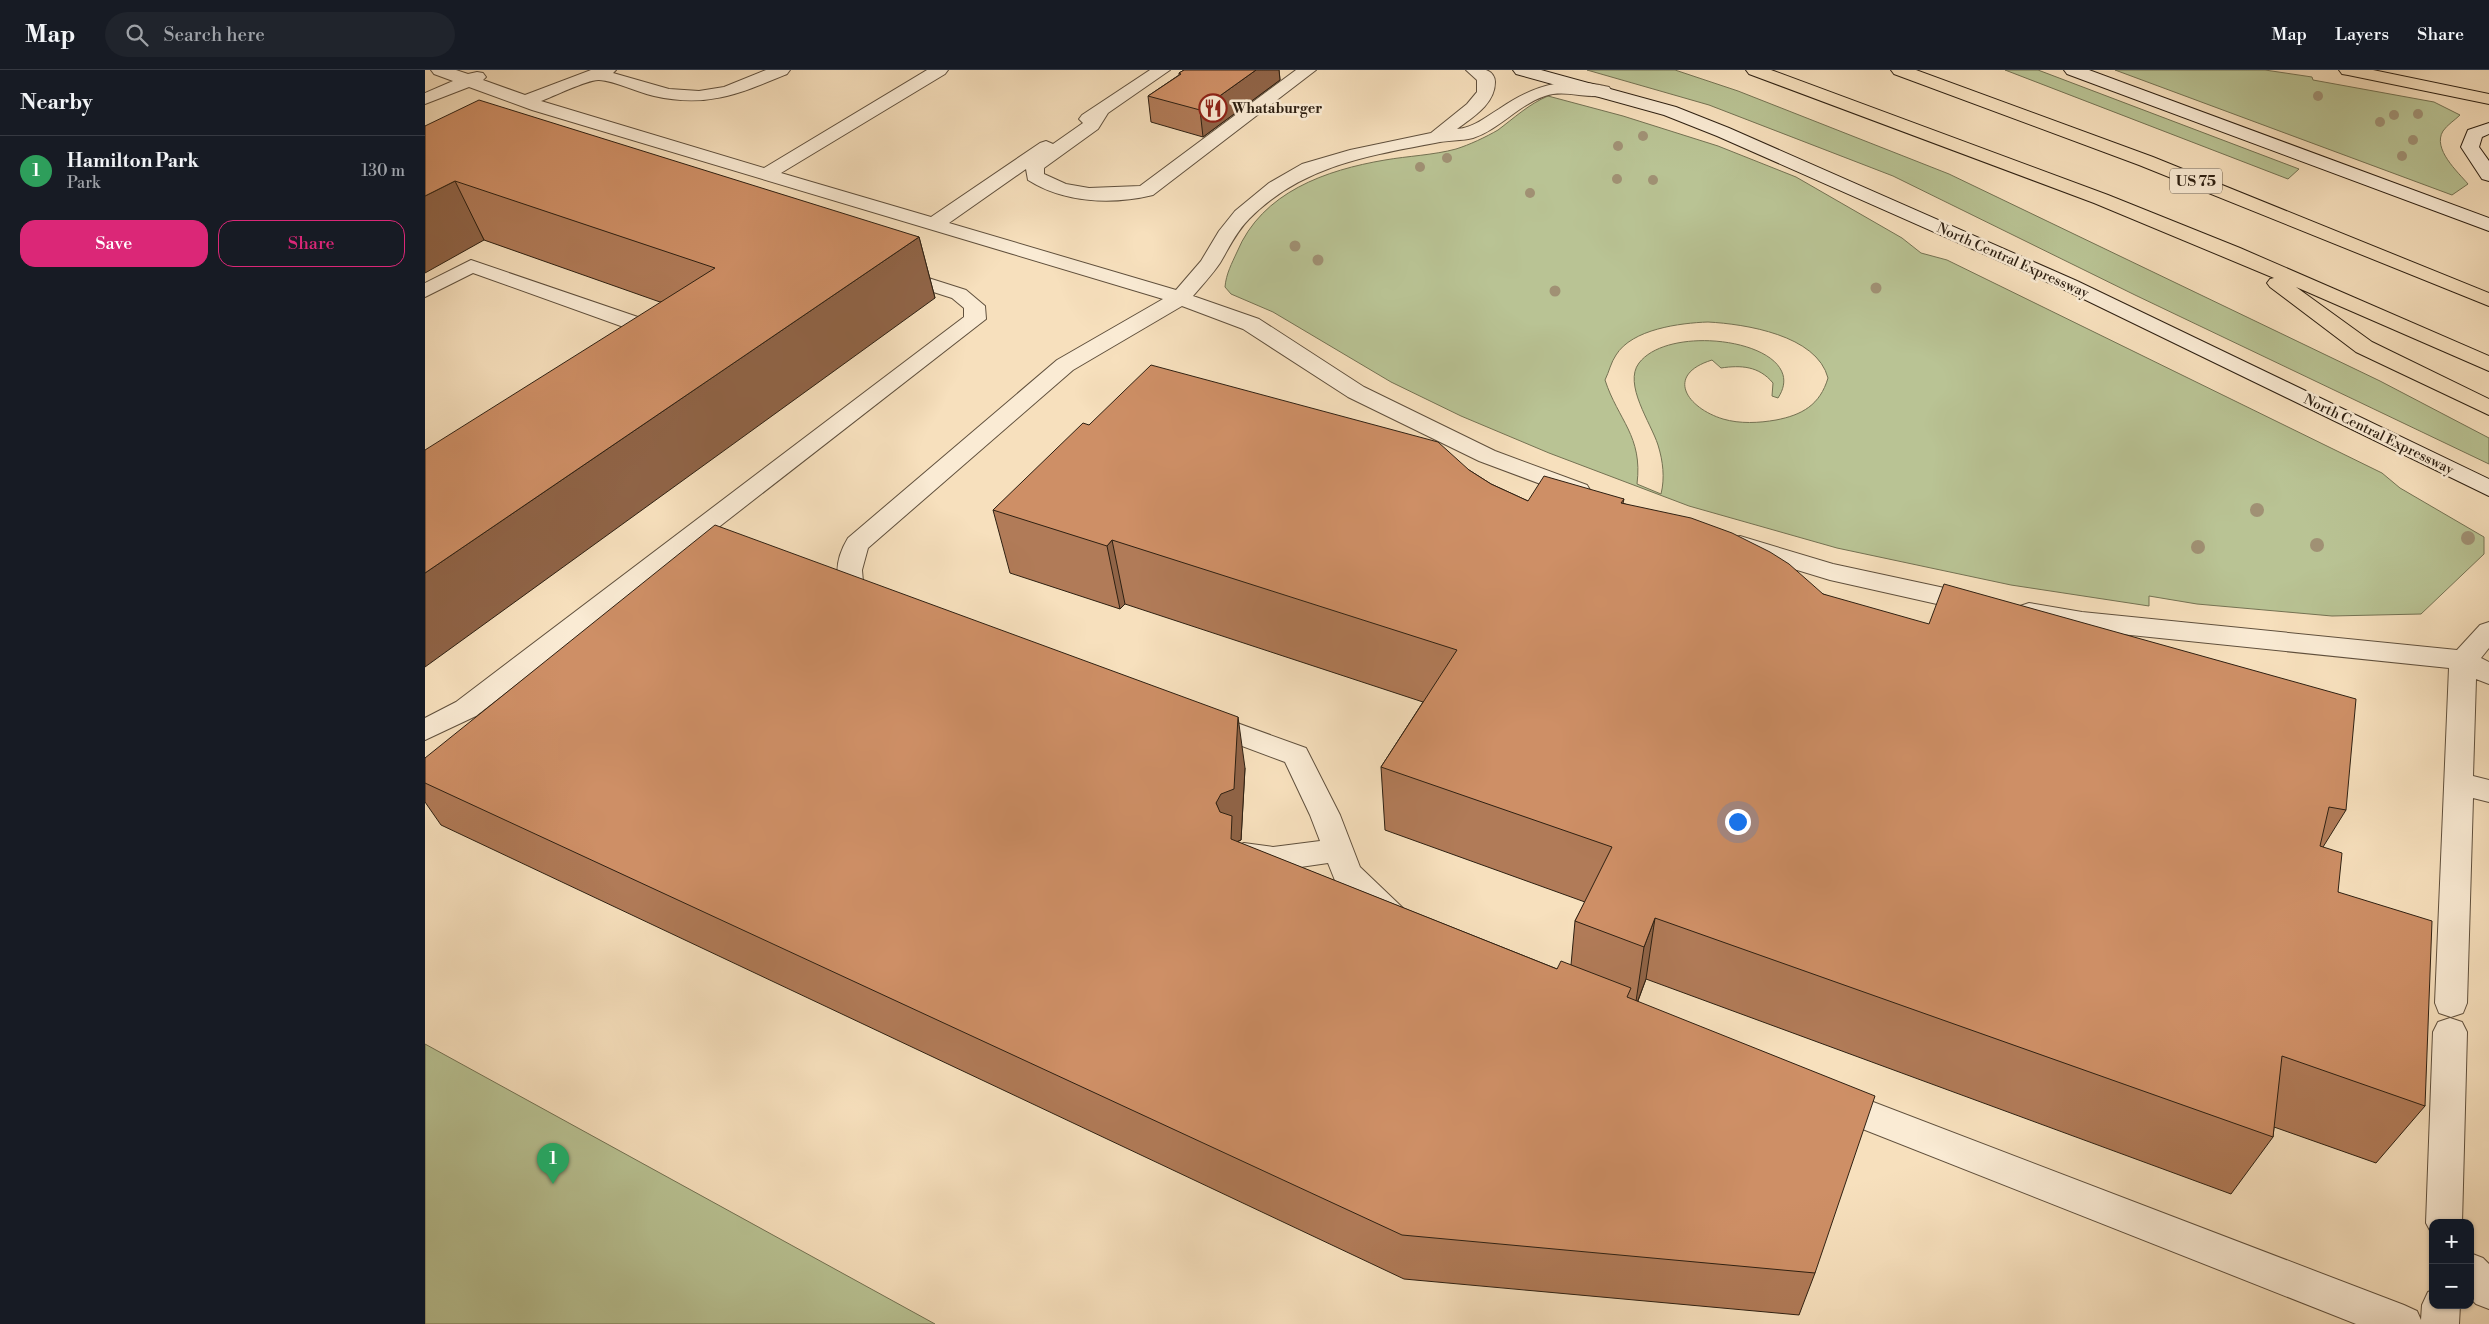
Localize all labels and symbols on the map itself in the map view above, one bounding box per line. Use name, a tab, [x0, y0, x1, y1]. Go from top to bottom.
restaurant icon: Whataburger	[1198, 93, 1228, 123]
place label: Whataburger	[1231, 100, 1322, 118]
road number: US 75	[2170, 168, 2222, 194]
street label: North Central Expressway	[1934, 219, 2092, 303]
street label: North Central Expressway	[2301, 391, 2457, 479]
your location	[1725, 809, 1751, 835]
pin: 1	[537, 1143, 569, 1184]

